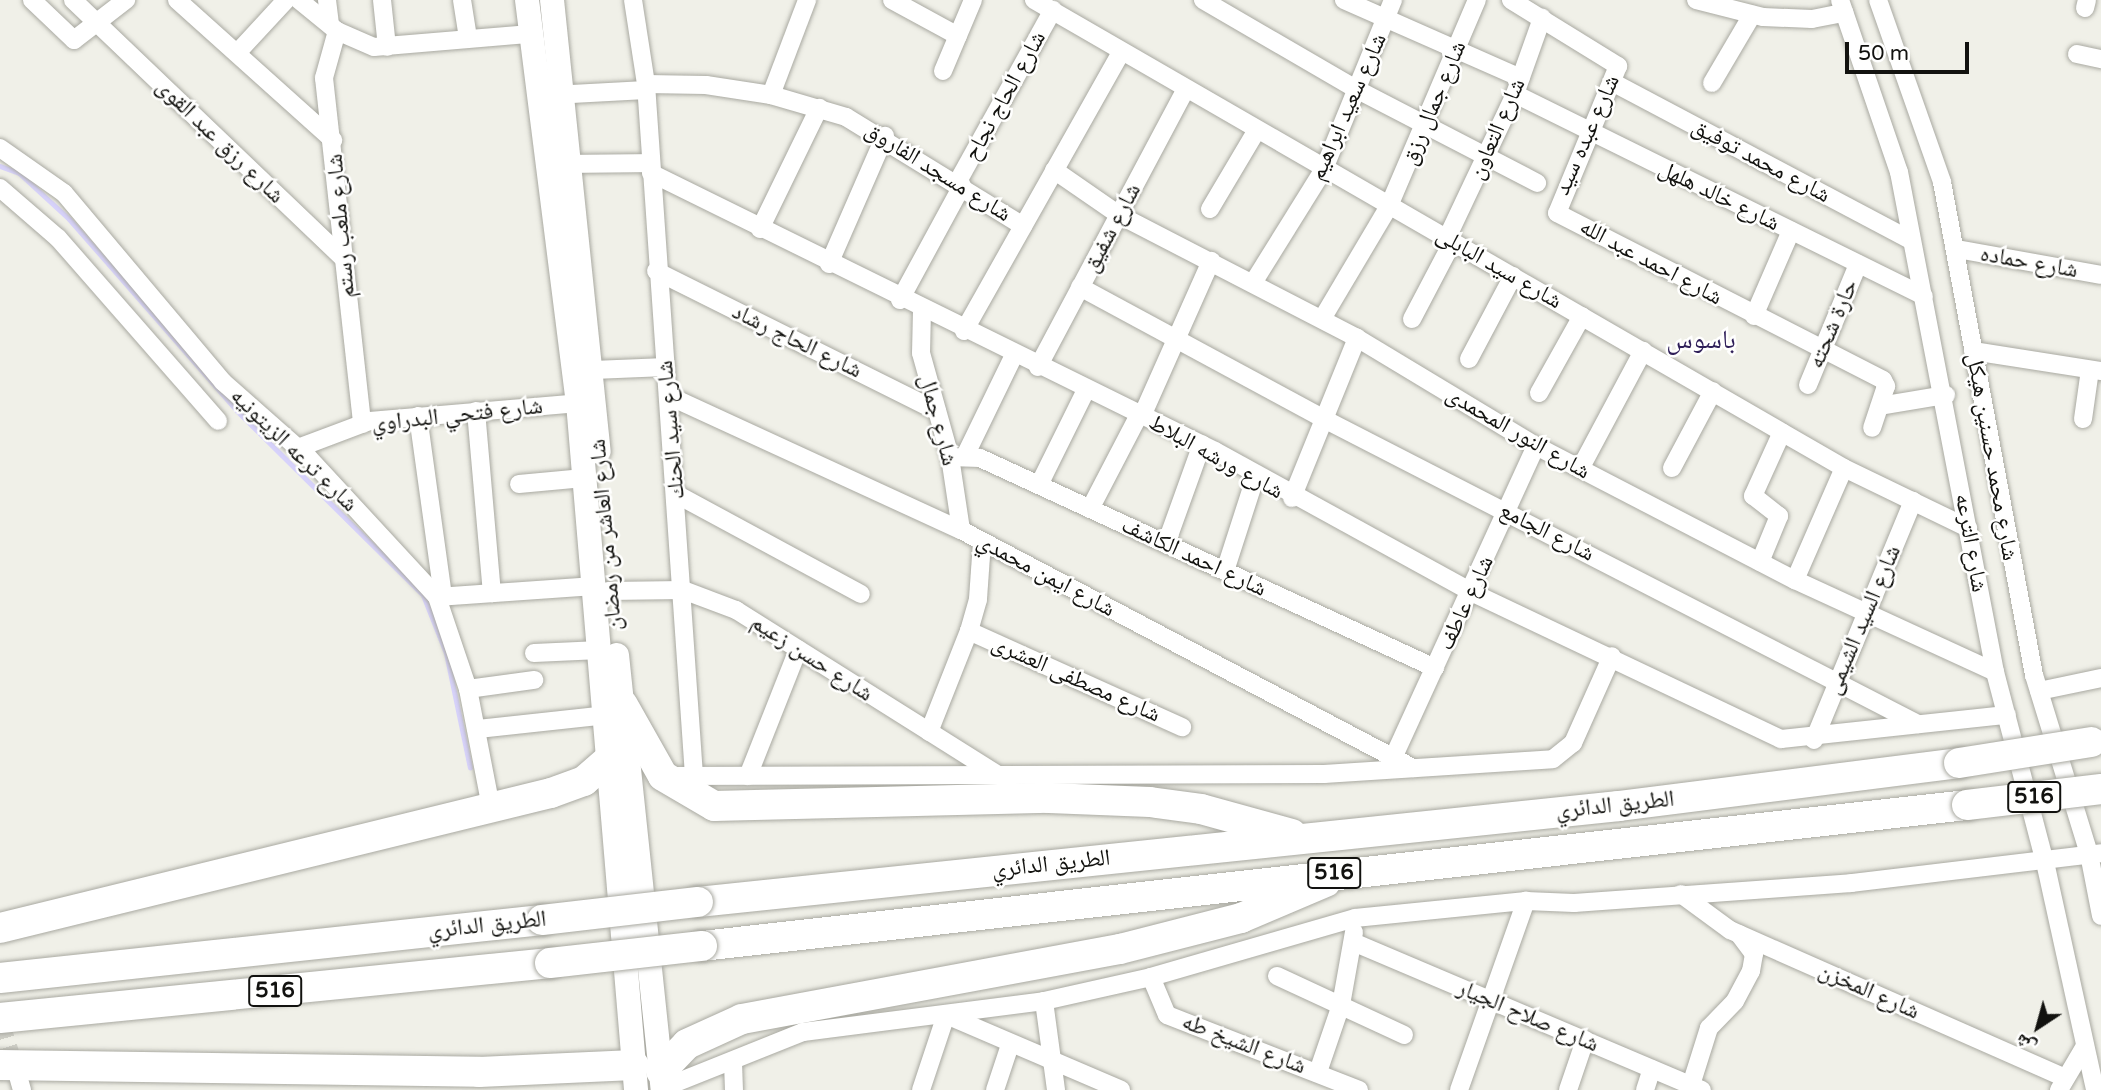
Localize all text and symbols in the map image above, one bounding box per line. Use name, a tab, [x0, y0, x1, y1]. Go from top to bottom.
street label: شارع الحاج نجاح	[958, 26, 1052, 166]
scale bar	[1849, 28, 1973, 72]
street label: شارع سعيد ابراهيم	[1303, 29, 1393, 185]
street label: شارع جمال رزق	[1396, 37, 1472, 169]
text: 50 m	[1858, 41, 1909, 66]
street label: شارع عبده سيد	[1548, 71, 1626, 199]
street label: شارع رزق عبد القوى	[150, 73, 290, 209]
street label: شارع التعاون	[1462, 74, 1532, 184]
street label: شارع محمد توفيق	[1687, 113, 1835, 209]
street label: شارع مسجد الفاروق	[860, 116, 1016, 228]
street label: شارع ملعب رستم	[321, 153, 361, 299]
street label: شارع خالد هلهل	[1654, 155, 1784, 237]
street label: شارع شفيق	[1077, 179, 1147, 277]
street label: شارع احمد عبد الله	[1575, 213, 1727, 311]
street label: شارع سيد البابلى	[1431, 221, 1567, 315]
street label: شارع حماده	[1978, 240, 2080, 284]
street label: حارة شحته	[1802, 275, 1864, 373]
street label: شارع الحاج رشاد	[728, 298, 866, 384]
district label: باسوس	[1666, 324, 1736, 356]
street label: شارع محمد حسنين هيكل	[1960, 351, 2024, 563]
street label: شارع سيد الحنك	[651, 359, 691, 501]
street label: شارع جمال	[913, 371, 963, 469]
street label: شارع النور المحمدى	[1441, 381, 1595, 485]
street label: شارع ترعه الزيتونيه	[225, 382, 363, 518]
street label: شارع فتحي البدراوي	[370, 392, 544, 438]
street label: شارع ورشه البلاط	[1144, 409, 1288, 505]
street label: شارع العاشر من رمضان	[584, 438, 628, 632]
street label: شارع الترعه	[1949, 492, 1993, 594]
street label: شارع الجامع	[1495, 496, 1599, 568]
street label: شارع احمد الكاشف	[1117, 511, 1271, 603]
street label: شارع ايمن محمدي	[972, 527, 1120, 623]
street label: شارع السيد الشيمى	[1819, 541, 1907, 699]
street label: شارع عاطف	[1432, 551, 1500, 655]
street label: شارع حسن زعيم	[746, 608, 878, 708]
street label: شارع مصطفى العشرى	[987, 629, 1165, 729]
road number: 516	[2006, 780, 2062, 814]
street label: الطريق الدائري	[1554, 785, 1676, 825]
street label: الطريق الدائري	[990, 844, 1112, 884]
road number: 516	[1306, 856, 1362, 890]
street label: الطريق الدائري	[426, 905, 548, 945]
street label: شارع المخزن	[1814, 957, 1924, 1025]
road number: 516	[247, 974, 303, 1009]
street label: شارع صلاح الجيار	[1453, 974, 1603, 1058]
north arrow	[2003, 992, 2073, 1062]
street label: شارع الشيخ طه	[1178, 1008, 1310, 1080]
text: ش	[2011, 1029, 2040, 1059]

